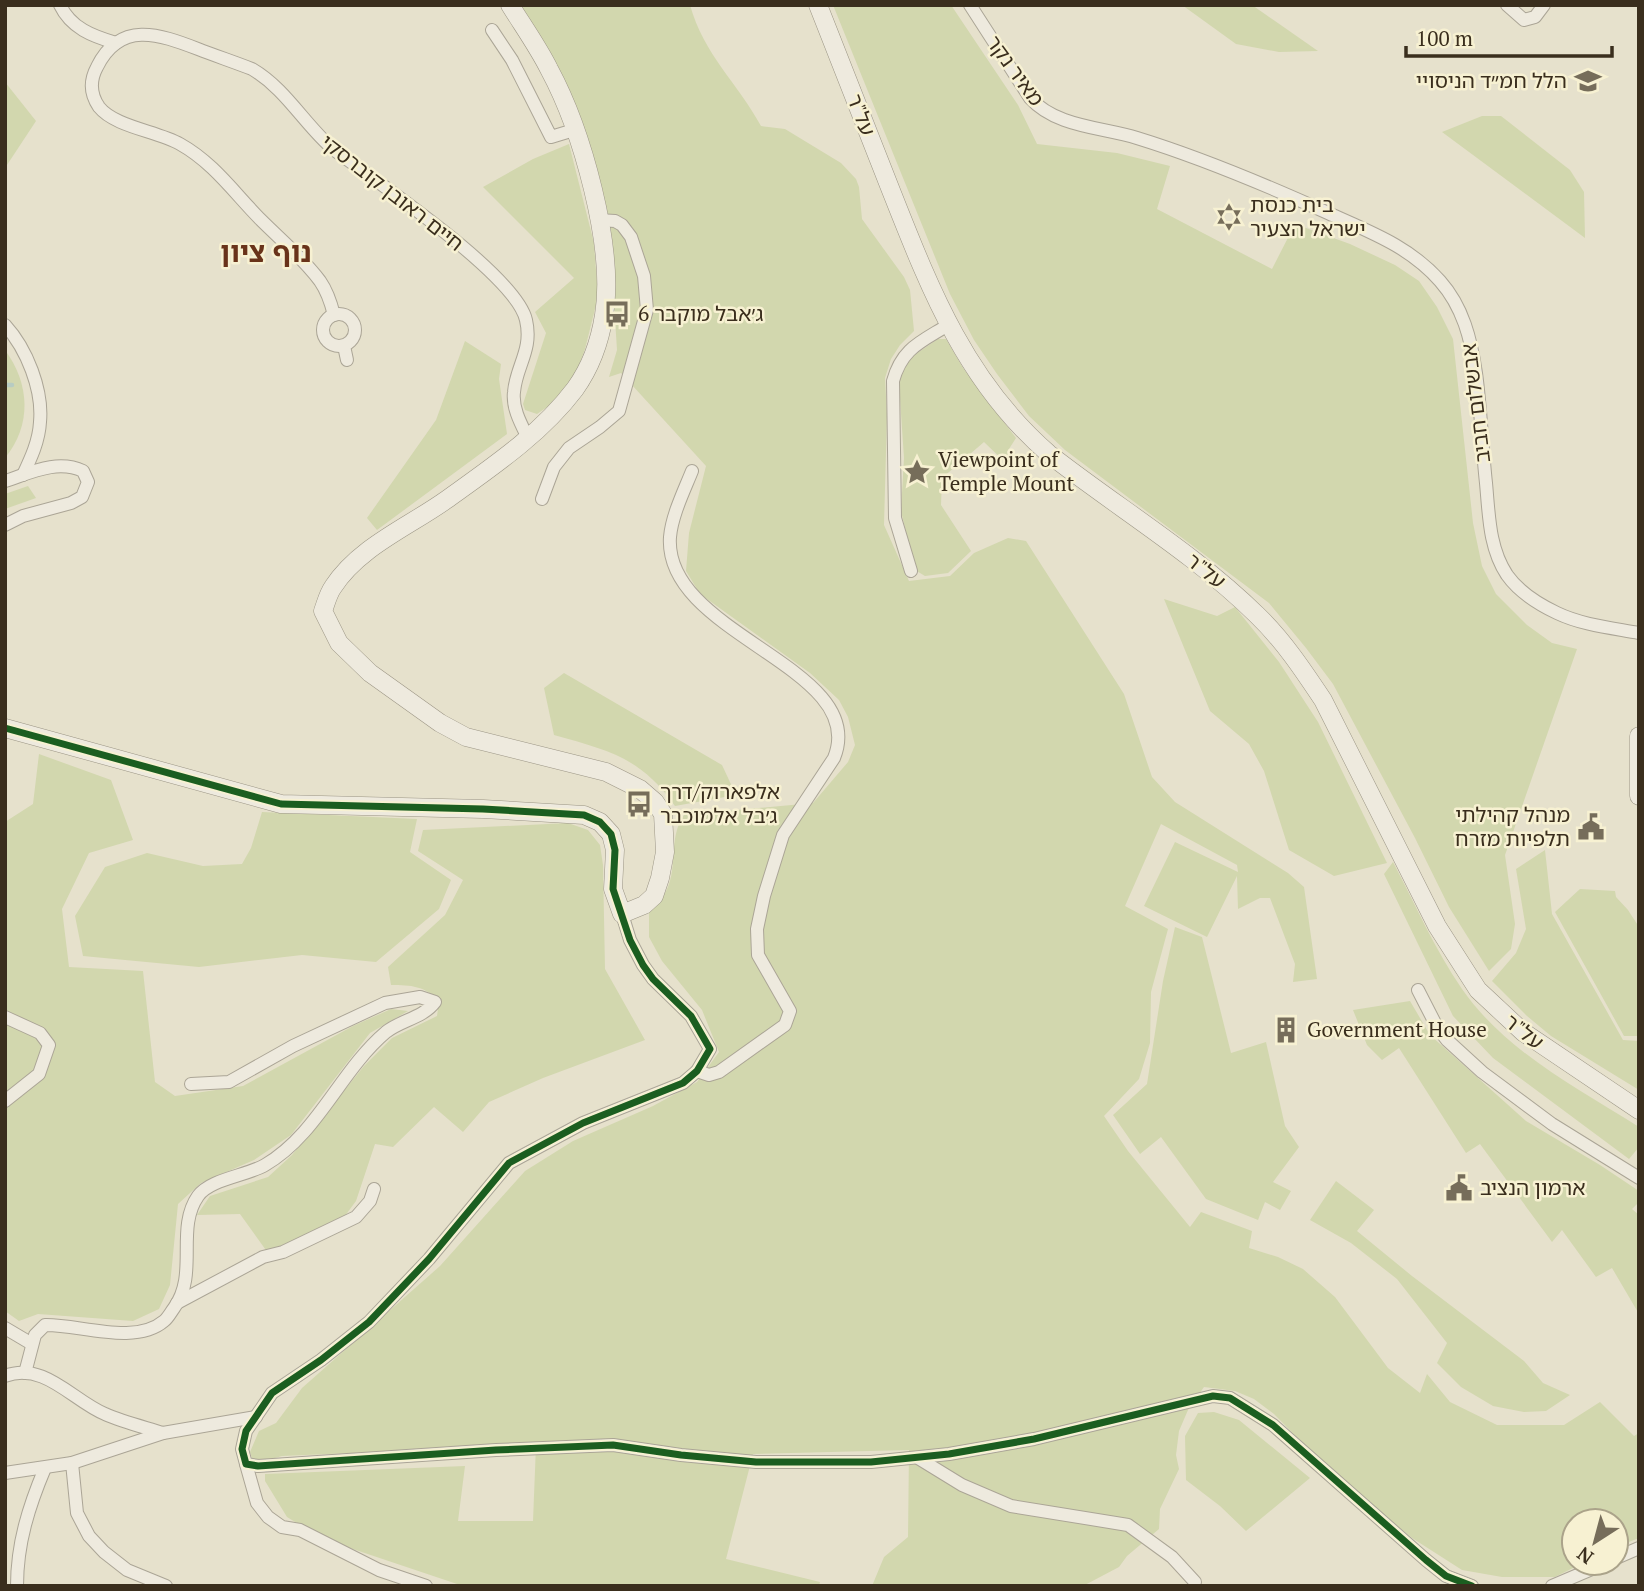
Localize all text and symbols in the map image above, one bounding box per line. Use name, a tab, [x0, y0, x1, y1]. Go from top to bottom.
scale bar	[1406, 14, 1612, 58]
text: 100 m	[1416, 24, 1473, 52]
street label: מאיר נקר	[981, 30, 1051, 111]
place label: הלל חמ״ד הניסויי	[1416, 66, 1567, 94]
school or university icon: הלל חמ״ד הניסויי	[1573, 66, 1603, 96]
street label: על"ר	[841, 90, 883, 139]
street label: חיים ראובן קוברסקי	[315, 128, 470, 257]
place label: בית כנסת ישראל הצעיר	[1250, 190, 1366, 242]
synagogue icon: בית כנסת ישראל הצעיר	[1214, 202, 1244, 232]
district label: נוף ציון	[220, 233, 312, 270]
bus stop icon: ג׳אבל מוקבר 6	[602, 299, 632, 329]
place label: ג׳אבל מוקבר 6	[638, 299, 763, 327]
street label: אבשלום חביב	[1454, 342, 1496, 464]
place label: Viewpoint of Temple Mount	[938, 445, 1075, 497]
place icon: Viewpoint of Temple Mount	[902, 457, 932, 487]
street label: על"ר	[1181, 546, 1232, 594]
place label: אלפארוק/דרך ג׳בל אלמוכבר	[660, 777, 780, 829]
bus stop icon: אלפארוק/דרך ג׳בל אלמוכבר	[624, 789, 654, 819]
place label: מנהל קהילתי תלפיות מזרח	[1455, 800, 1570, 852]
public building icon: מנהל קהילתי תלפיות מזרח	[1576, 812, 1606, 842]
street label: על"ר	[1499, 1007, 1550, 1055]
building icon: Government House	[1271, 1015, 1301, 1045]
place label: Government House	[1307, 1015, 1487, 1043]
public building icon: ארמון הנציב	[1444, 1173, 1474, 1203]
place label: ארמון הנציב	[1480, 1173, 1586, 1201]
north arrow	[1560, 1507, 1630, 1577]
text: N	[1571, 1541, 1598, 1571]

